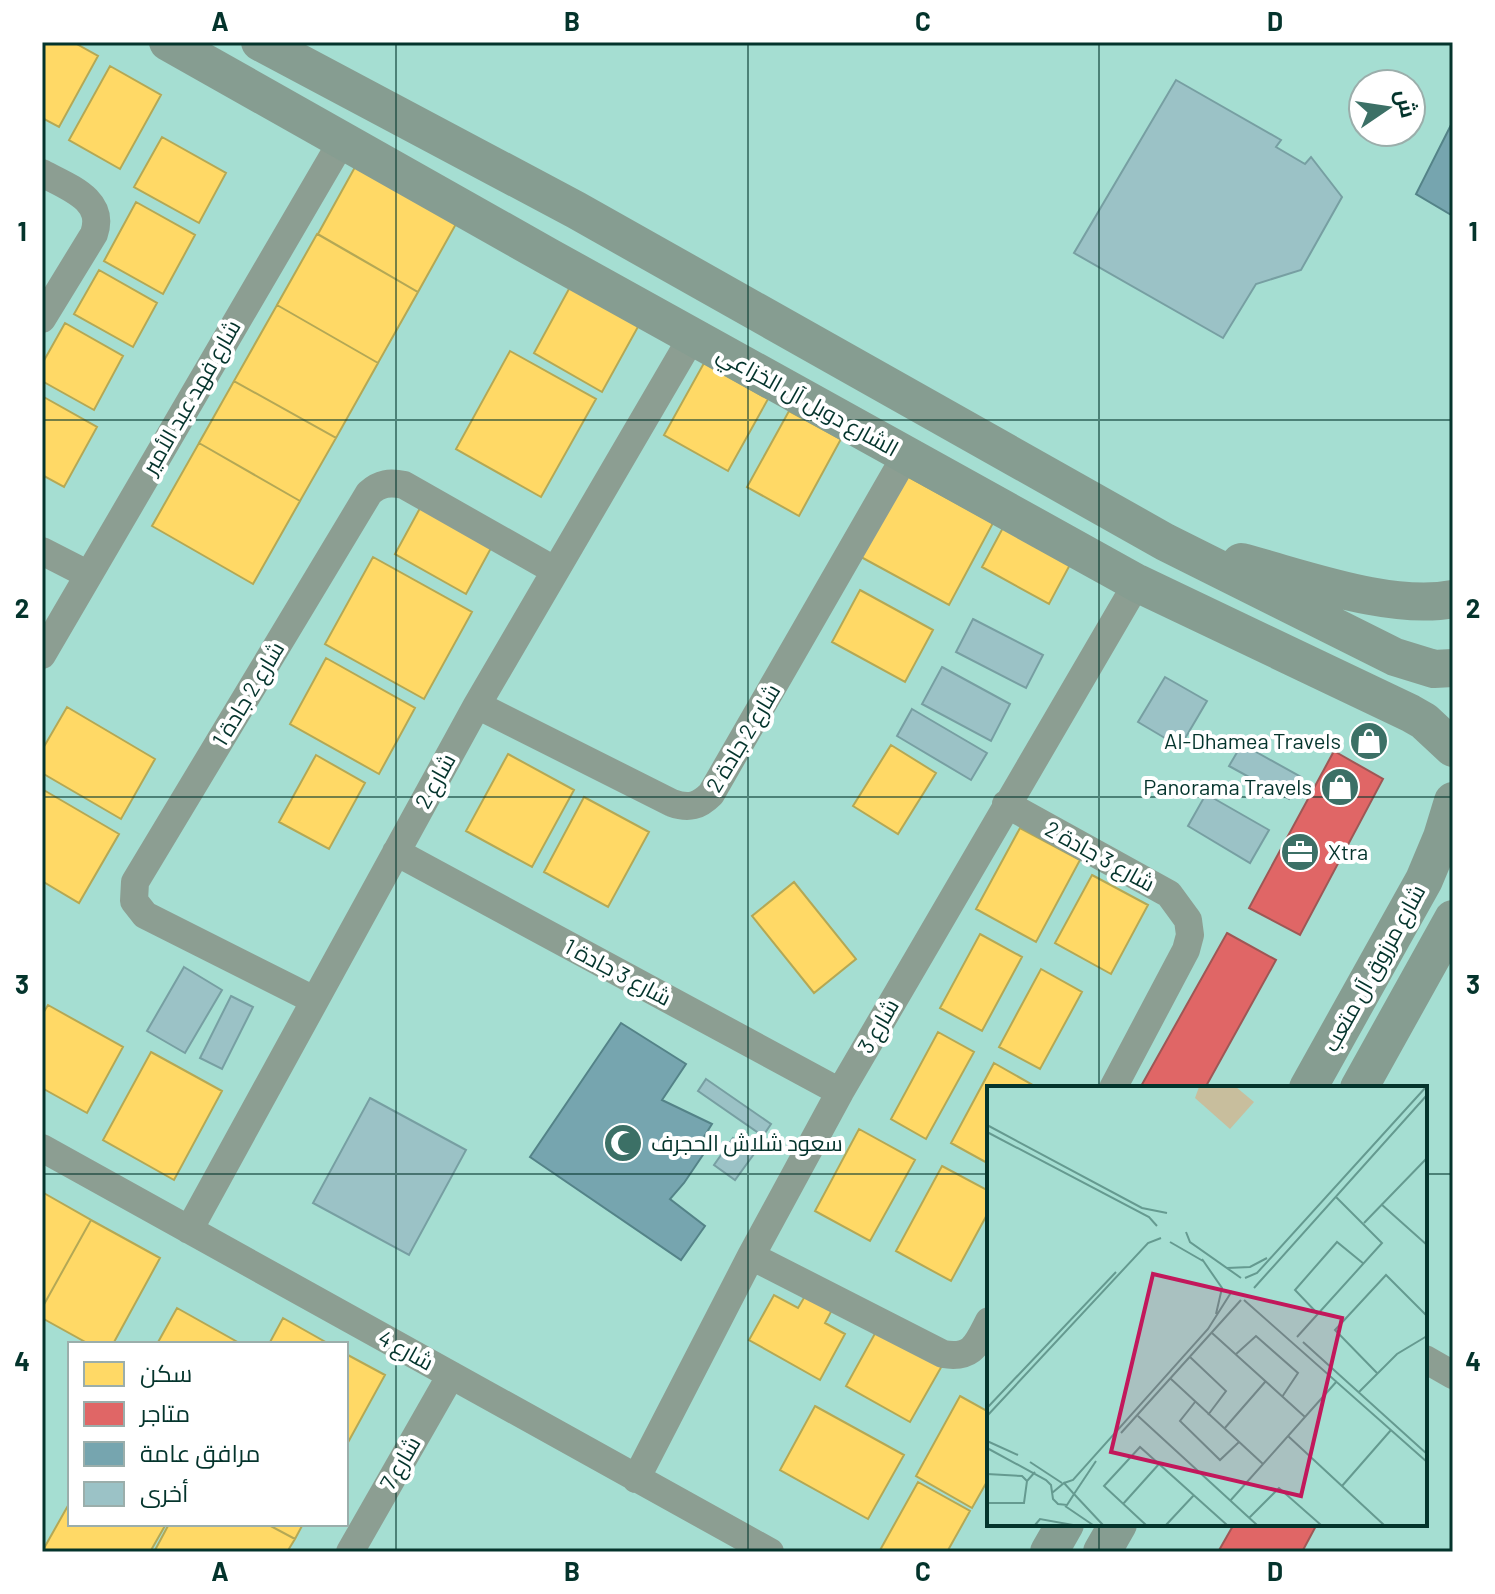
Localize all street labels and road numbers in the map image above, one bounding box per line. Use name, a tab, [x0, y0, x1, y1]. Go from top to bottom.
street label: شارع فهد عبد الأمير	[134, 315, 247, 482]
street label: الشارع دوبل آل الخزاعي	[711, 340, 904, 465]
street label: شارع 2 جادة 1	[206, 636, 291, 752]
street label: شارع 2 جادة 2	[700, 679, 787, 798]
street label: شارع 2	[408, 748, 462, 814]
street label: شارع 3 جادة 2	[1040, 814, 1160, 898]
street label: شارع مرزوق آل متعب	[1317, 880, 1432, 1057]
street label: شارع 3 جادة 1	[559, 932, 676, 1013]
street label: شارع 3	[851, 994, 906, 1059]
street label: شارع 4	[373, 1323, 439, 1377]
street label: شارع 7	[374, 1431, 427, 1495]

